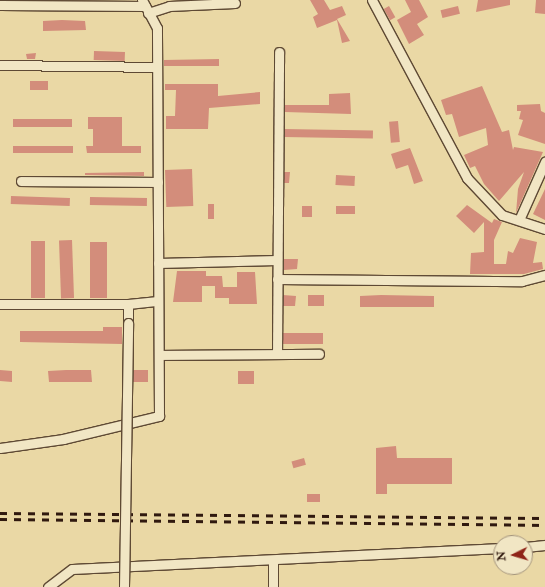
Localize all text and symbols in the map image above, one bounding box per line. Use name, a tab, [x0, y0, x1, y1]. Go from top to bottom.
north arrow	[493, 535, 533, 575]
text: N	[495, 551, 508, 561]

